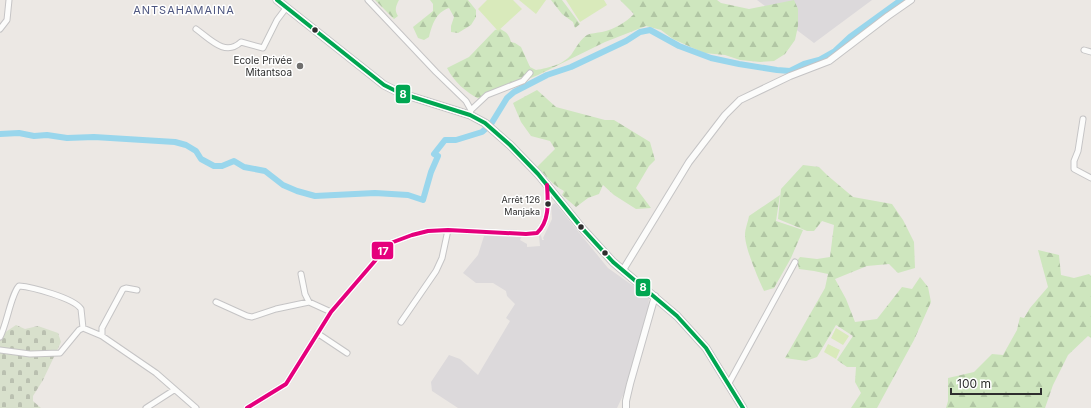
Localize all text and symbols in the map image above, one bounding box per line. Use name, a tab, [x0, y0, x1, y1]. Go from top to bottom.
district label: ANTSAHAMAINA	[133, 3, 235, 17]
unlabelled marker	[310, 25, 320, 35]
place label: Ecole Privée Mitantsoa	[233, 54, 292, 78]
marker: Ecole Privée Mitantsoa	[295, 61, 305, 71]
line badge: 8	[395, 84, 411, 104]
text: 8	[399, 87, 407, 101]
place label: Arrêt 126 Manjaka	[502, 194, 540, 217]
marker: Arrêt 126 Manjaka	[543, 199, 553, 209]
unlabelled marker	[576, 222, 586, 232]
line badge: 17	[371, 241, 394, 260]
text: 17	[377, 244, 389, 258]
unlabelled marker	[600, 248, 610, 258]
line badge: 8	[635, 278, 651, 297]
text: 8	[639, 280, 647, 294]
scale bar	[951, 370, 1041, 396]
text: 100 m	[957, 376, 991, 391]

